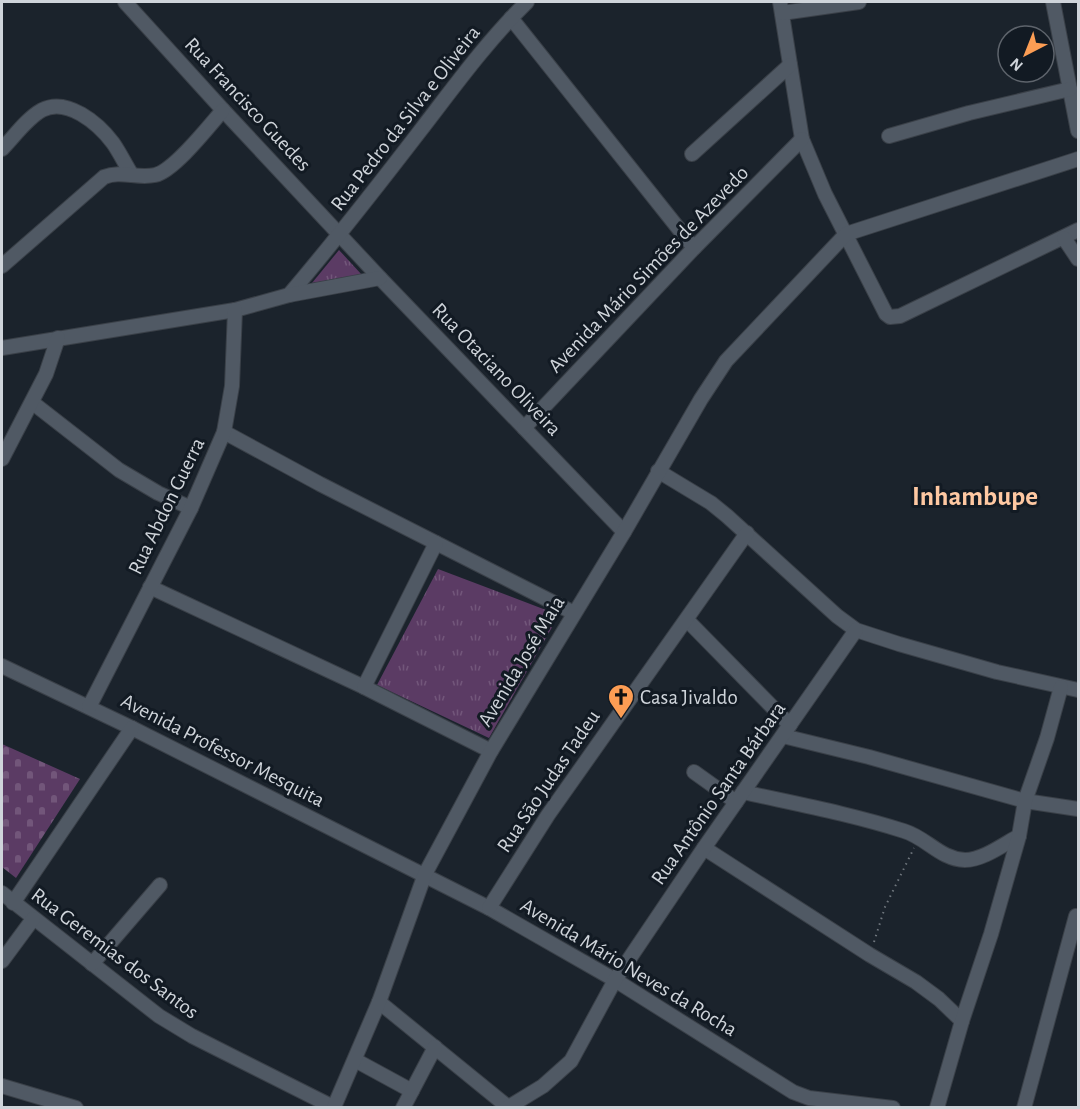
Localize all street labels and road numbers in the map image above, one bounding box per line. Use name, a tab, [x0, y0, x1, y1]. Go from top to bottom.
street label: Rua Pedro da Silva e Oliveira	[327, 22, 484, 215]
street label: Rua Francisco Guedes	[181, 34, 315, 175]
street label: Avenida Mário Simões de Azevedo	[544, 162, 753, 377]
street label: Rua Otaciano Oliveira	[428, 299, 565, 440]
street label: Rua Abdon Guerra	[124, 434, 209, 578]
street label: Avenida José Maia	[474, 592, 569, 730]
street label: Avenida Professor Mesquita	[118, 690, 328, 811]
street label: Rua Antônio Santa Bárbara	[647, 698, 790, 889]
street label: Rua São Judas Tadeu	[493, 706, 604, 856]
street label: Rua Geremias dos Santos	[27, 884, 202, 1023]
street label: Avenida Mário Neves da Rocha	[517, 894, 741, 1041]

